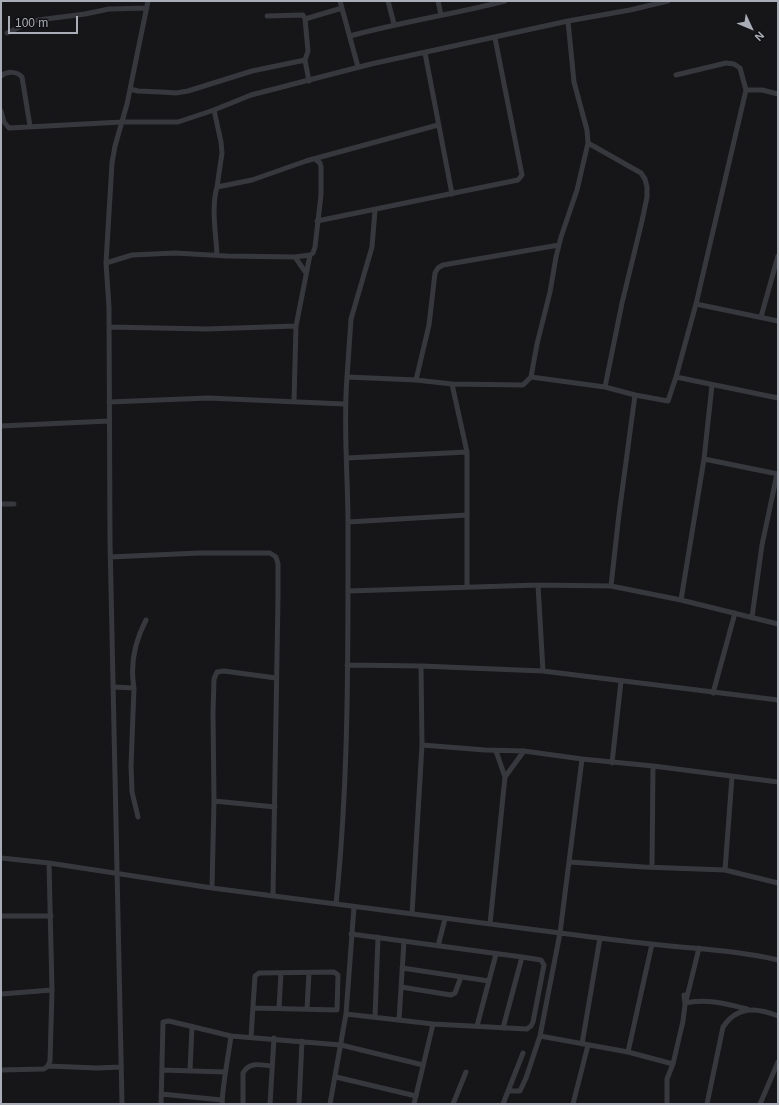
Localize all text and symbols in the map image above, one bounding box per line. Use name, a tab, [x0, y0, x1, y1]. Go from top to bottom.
scale bar	[10, 8, 80, 34]
north arrow	[731, 8, 771, 48]
text: 100 m	[15, 16, 48, 30]
text: N	[753, 29, 767, 43]

